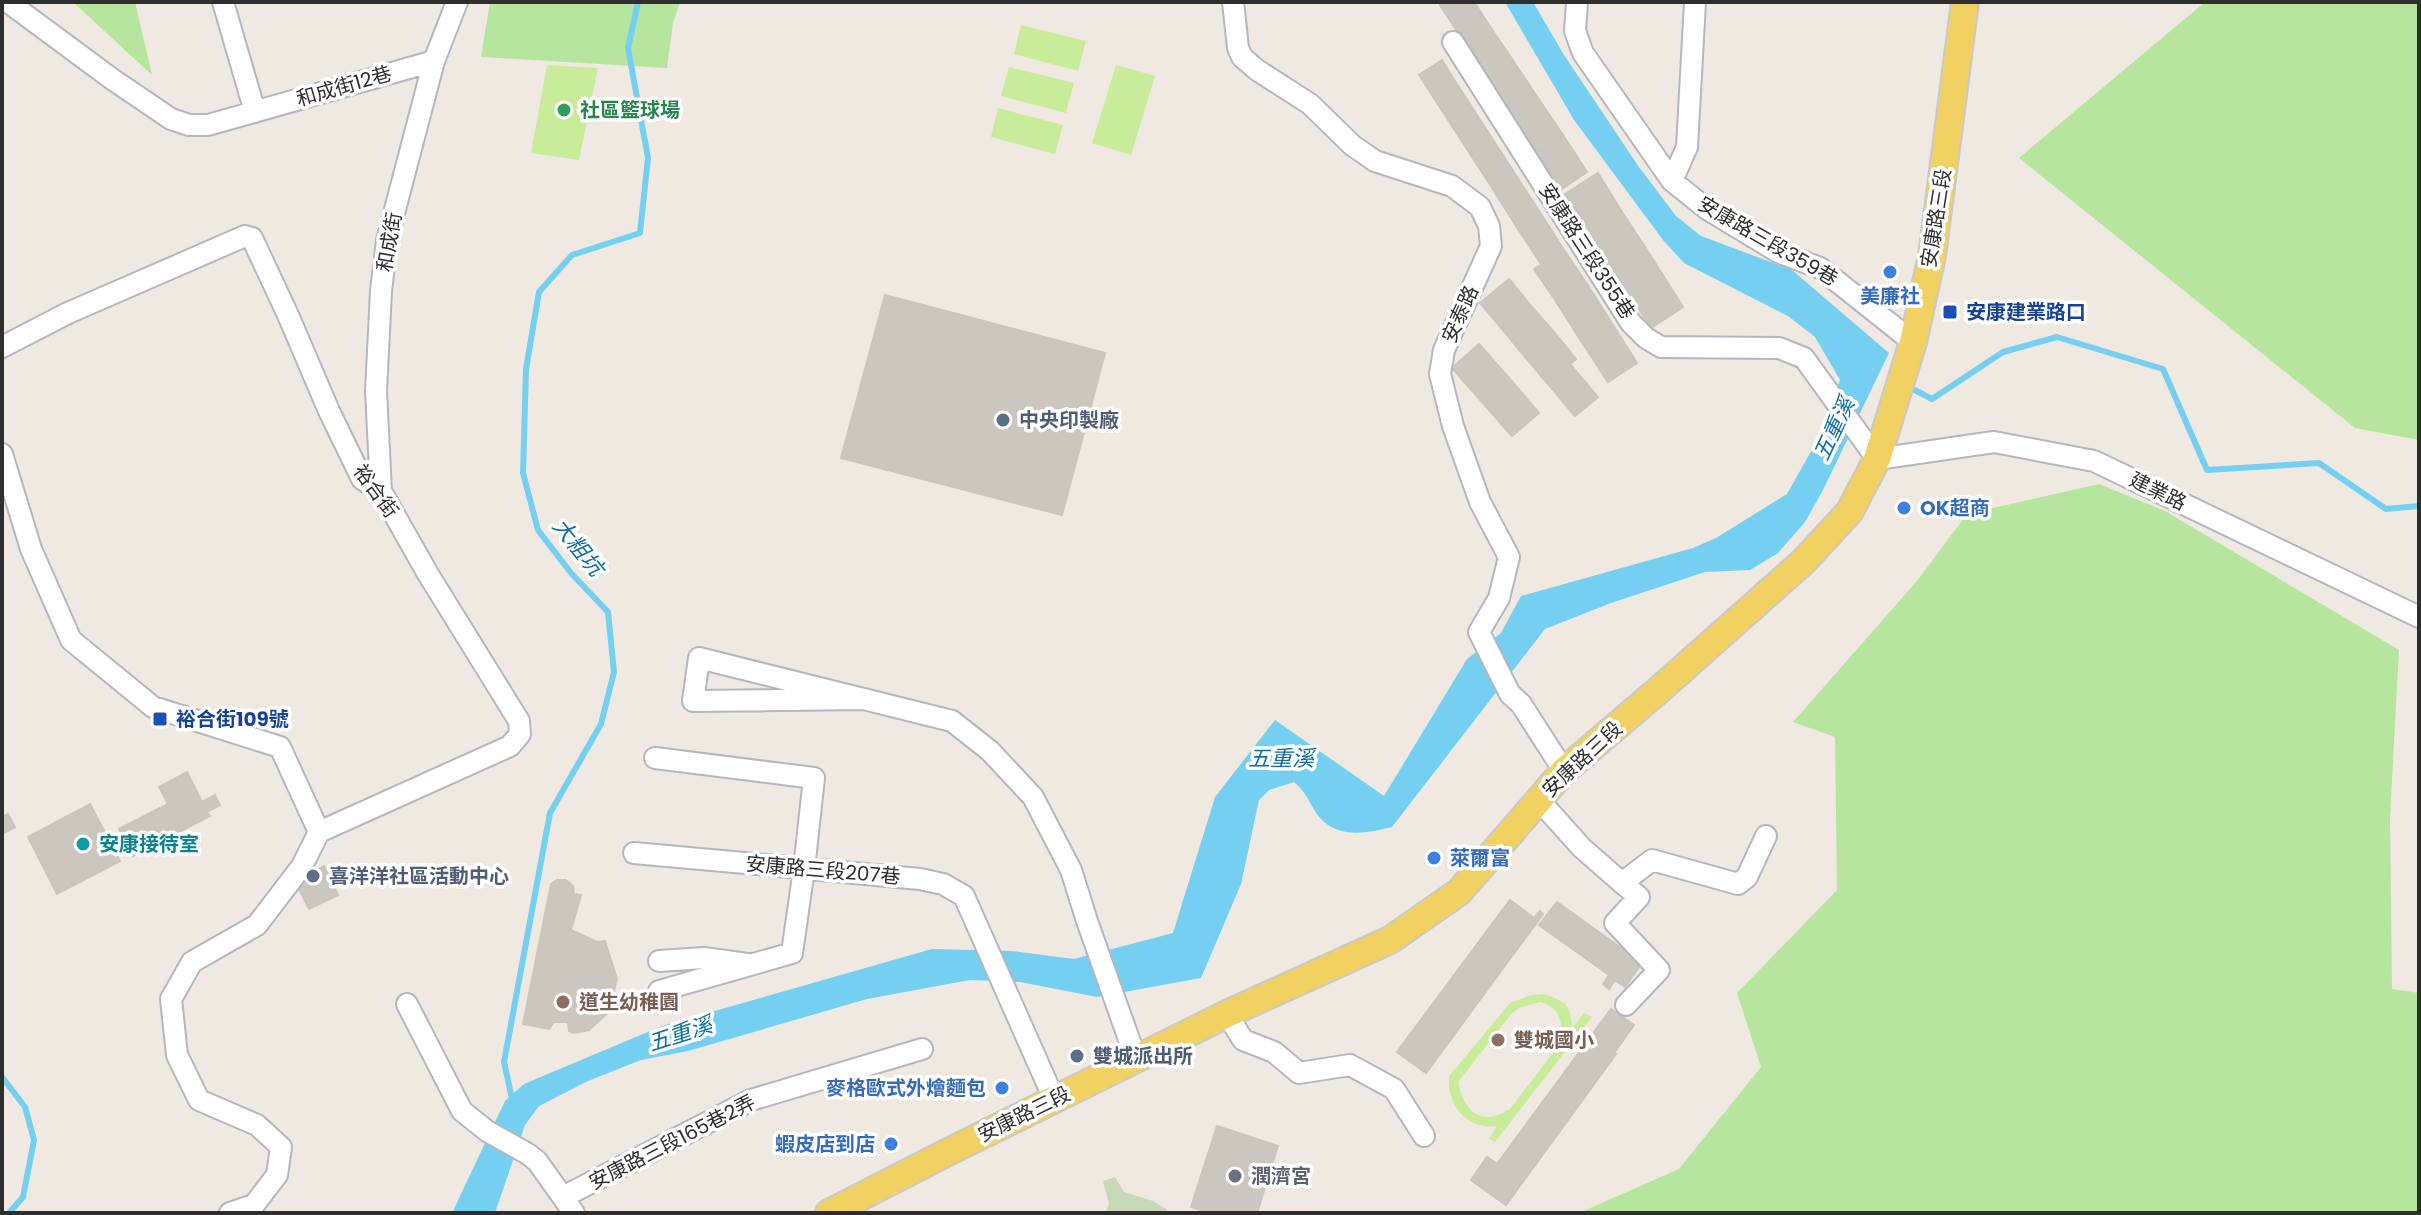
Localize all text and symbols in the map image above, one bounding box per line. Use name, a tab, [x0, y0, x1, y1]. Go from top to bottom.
street label: 和成街12巷	[293, 59, 395, 113]
place label: 社區籃球場	[580, 96, 680, 124]
marker: 社區籃球場	[555, 101, 573, 119]
street label: 安康路三段	[1914, 166, 1958, 270]
street label: 安康路三段355巷	[1533, 178, 1641, 324]
street label: 安康路三段359巷	[1693, 190, 1843, 292]
street label: 和成街	[370, 210, 408, 274]
marker: 美廉社	[1881, 263, 1899, 281]
street label: 安泰路	[1435, 281, 1485, 347]
place label: 美廉社	[1860, 282, 1920, 310]
place label: 安康建業路口	[1966, 298, 2086, 326]
marker: 安康建業路口	[1941, 303, 1959, 321]
water label: 五重溪	[1806, 390, 1863, 465]
place label: 中央印製廠	[1019, 406, 1119, 434]
marker: 中央印製廠	[994, 411, 1012, 429]
street label: 裕合街	[347, 459, 405, 523]
street label: 建業路	[2125, 465, 2191, 517]
place label: OK超商	[1920, 494, 1990, 522]
marker: OK超商	[1895, 499, 1913, 517]
water label: 大粗坑	[545, 512, 613, 585]
place label: 裕合街109號	[176, 705, 289, 733]
marker: 裕合街109號	[151, 710, 169, 728]
street label: 安康路三段	[1536, 715, 1628, 803]
water label: 五重溪	[1248, 743, 1317, 774]
place label: 安康接待室	[99, 830, 199, 858]
marker: 安康接待室	[74, 835, 92, 853]
place label: 萊爾富	[1450, 844, 1510, 872]
street label: 安康路三段207巷	[745, 849, 901, 891]
marker: 萊爾富	[1425, 849, 1443, 867]
place label: 喜洋洋社區活動中心	[329, 862, 509, 890]
marker: 喜洋洋社區活動中心	[304, 867, 322, 885]
place label: 道生幼稚園	[579, 988, 679, 1016]
marker: 道生幼稚園	[554, 993, 572, 1011]
water label: 五重溪	[644, 1008, 719, 1059]
place label: 雙城國小	[1514, 1026, 1594, 1054]
marker: 雙城國小	[1489, 1031, 1507, 1049]
place label: 雙城派出所	[1093, 1042, 1193, 1070]
marker: 雙城派出所	[1068, 1047, 1086, 1065]
place label: 麥格歐式外燴麵包	[826, 1074, 986, 1102]
street label: 安康路三段	[973, 1079, 1075, 1149]
marker: 麥格歐式外燴麵包	[993, 1079, 1011, 1097]
street label: 安康路三段165巷2弄	[584, 1088, 760, 1196]
place label: 蝦皮店到店	[775, 1130, 875, 1158]
marker: 蝦皮店到店	[882, 1135, 900, 1153]
place label: 潤濟宮	[1251, 1162, 1311, 1190]
marker: 潤濟宮	[1226, 1167, 1244, 1185]

